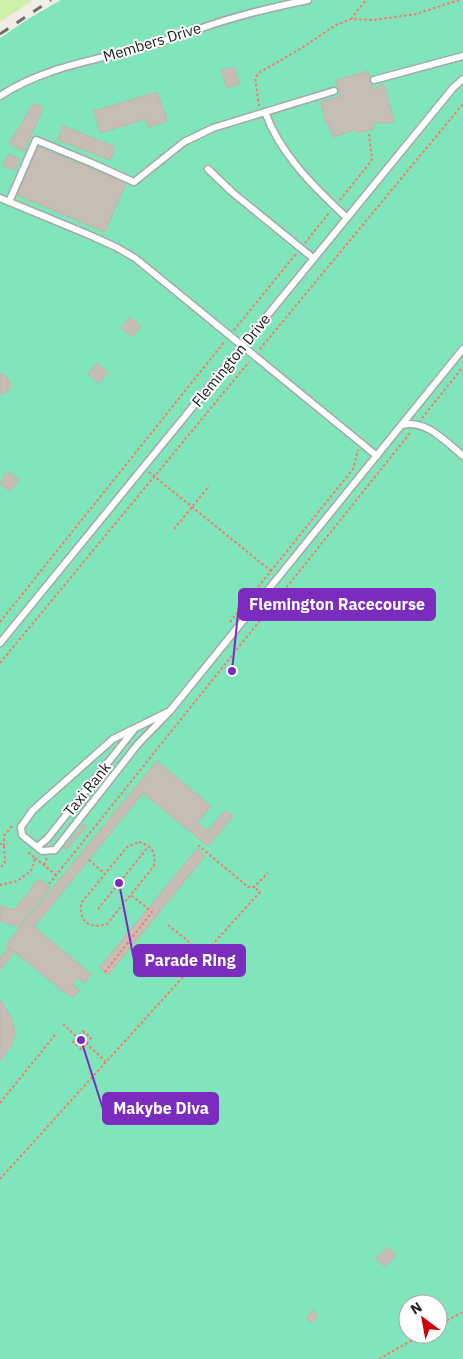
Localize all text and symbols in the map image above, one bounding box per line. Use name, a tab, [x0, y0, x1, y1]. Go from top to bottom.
street label: Members Drive	[101, 18, 203, 66]
street label: Flemington Drive	[188, 310, 274, 410]
callout: Flemington Racecourse	[239, 589, 435, 620]
text: Flemington Racecourse	[249, 594, 425, 614]
street label: Taxi Rank	[59, 758, 115, 820]
callout: Parade Ring	[134, 945, 245, 976]
text: Parade Ring	[145, 950, 236, 970]
callout: Makybe Diva	[103, 1093, 218, 1124]
text: Makybe Diva	[113, 1098, 209, 1118]
north arrow	[398, 1294, 448, 1344]
text: N	[407, 1298, 425, 1318]

